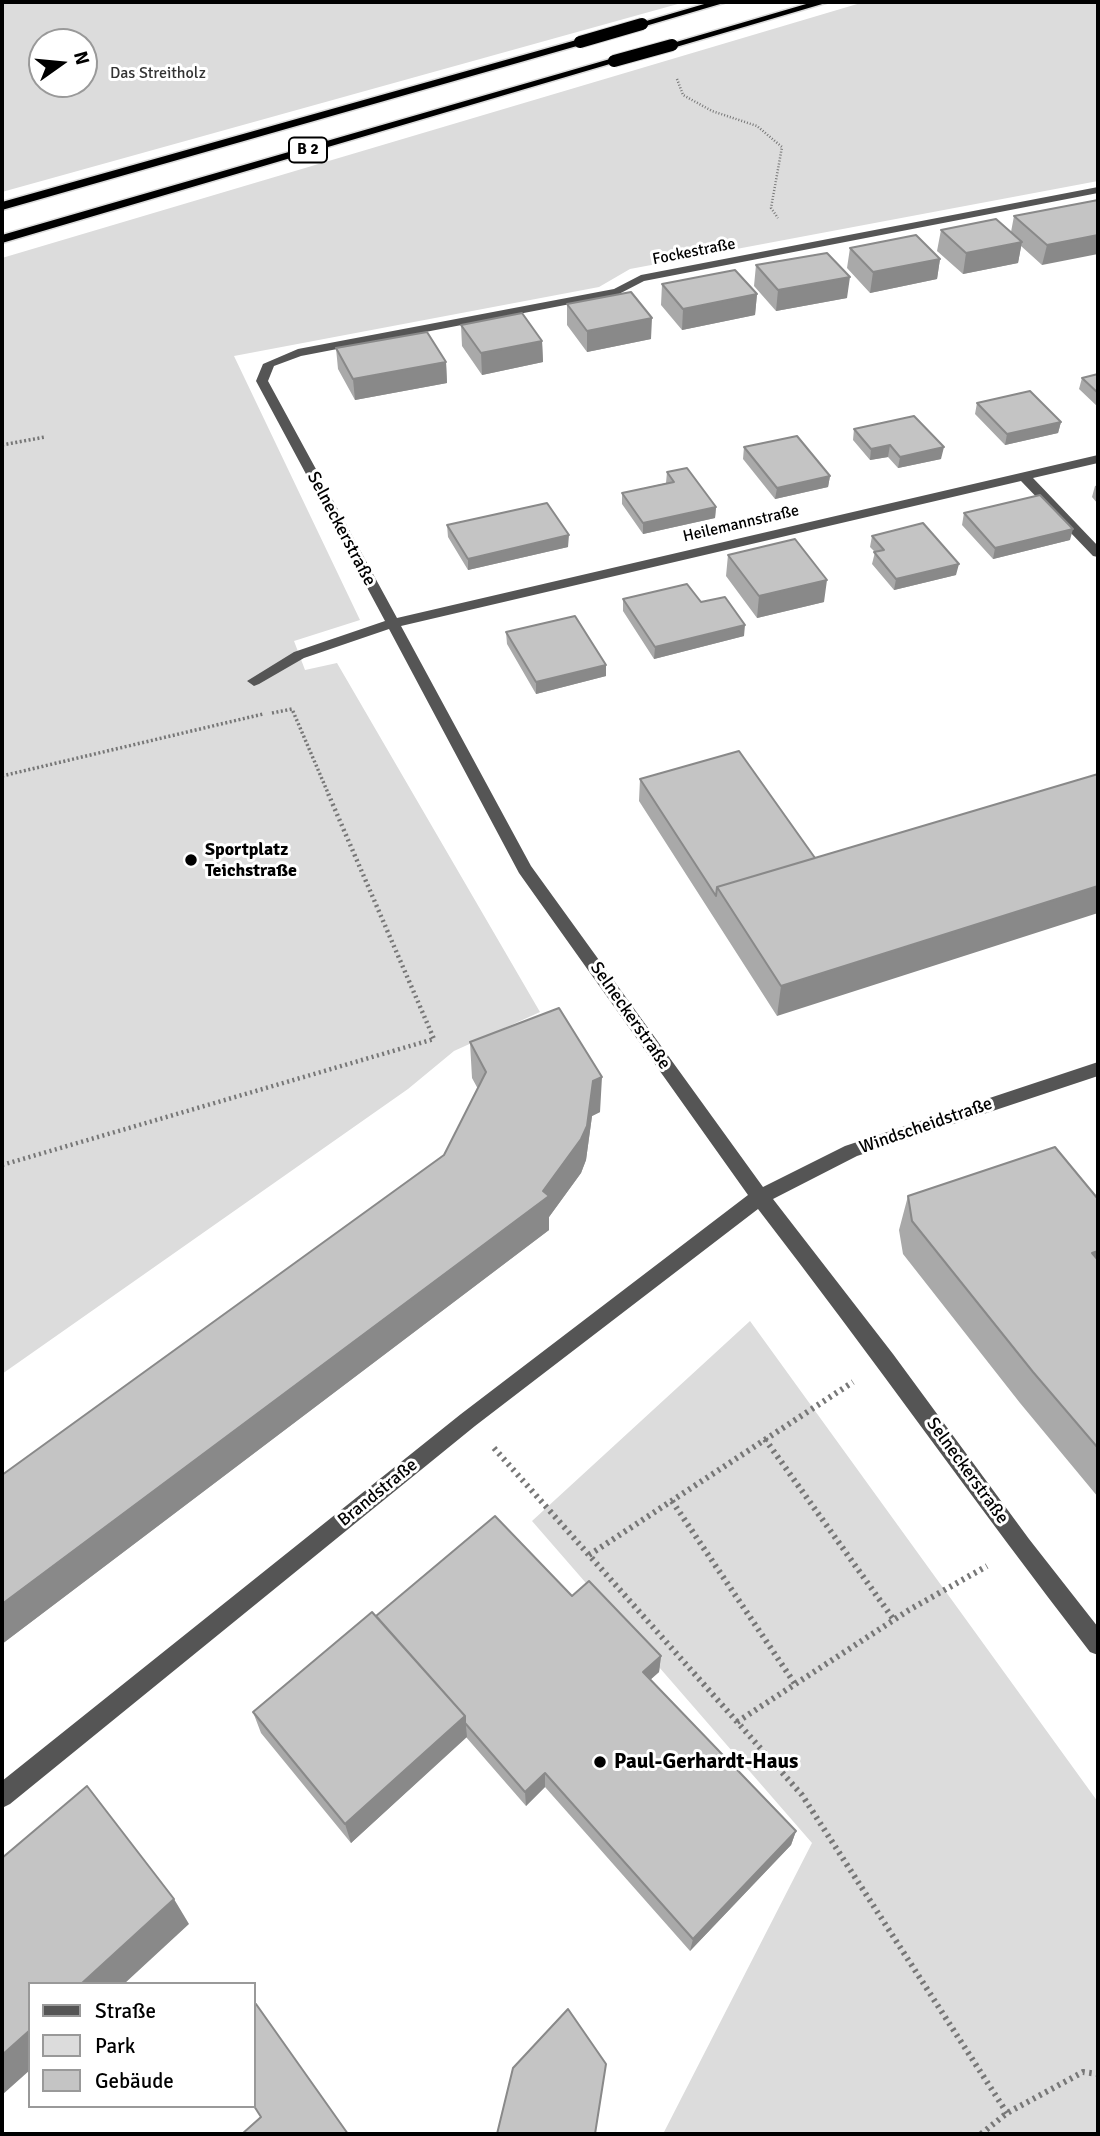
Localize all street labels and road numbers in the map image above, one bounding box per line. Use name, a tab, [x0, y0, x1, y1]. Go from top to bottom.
road number: B 2	[289, 138, 327, 162]
street label: Fockestraße	[651, 235, 737, 269]
street label: Selneckerstraße	[302, 468, 380, 590]
street label: Heilemannstraße	[681, 501, 801, 547]
street label: Selneckerstraße	[585, 958, 675, 1074]
street label: Windscheidstraße	[857, 1093, 995, 1159]
street label: Selneckerstraße	[921, 1414, 1013, 1528]
street label: Brandstraße	[334, 1454, 422, 1532]

